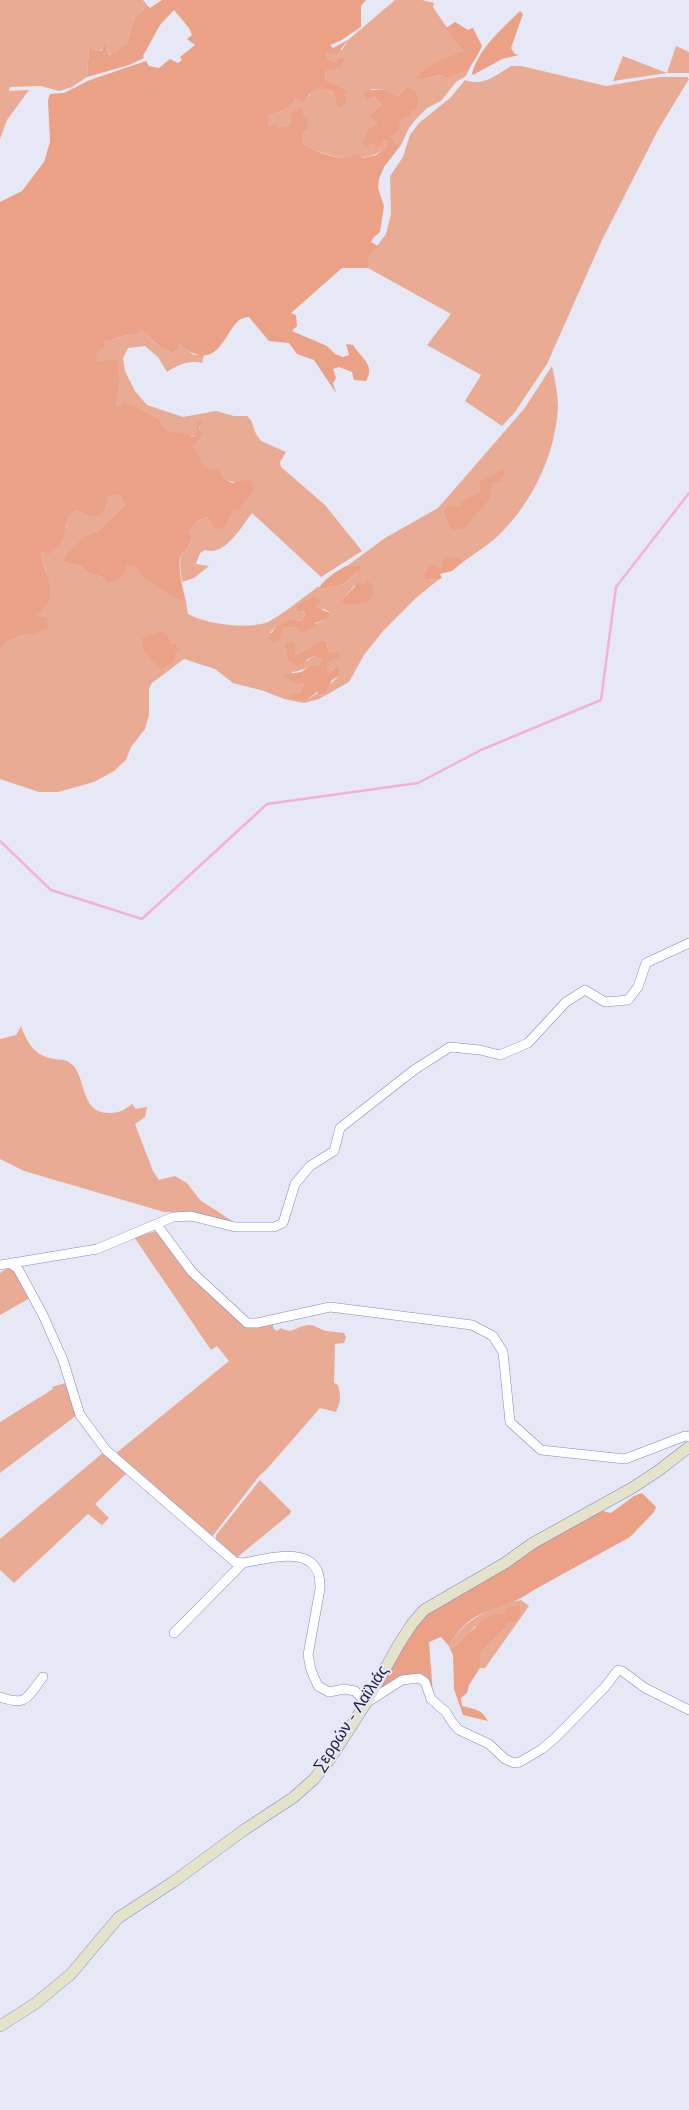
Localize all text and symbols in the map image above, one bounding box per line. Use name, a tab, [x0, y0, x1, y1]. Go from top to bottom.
street label: Σερρών - Λαϊλιάς	[311, 1662, 393, 1776]

